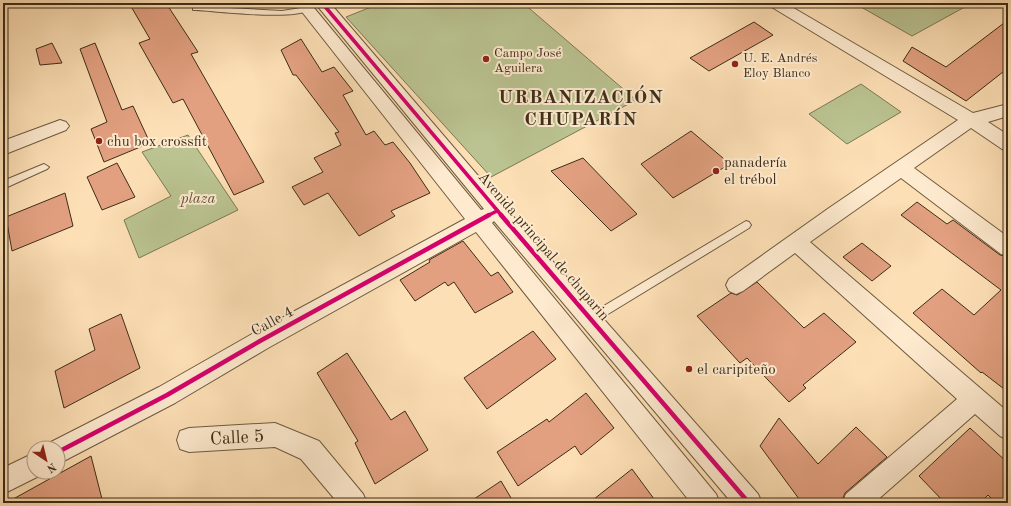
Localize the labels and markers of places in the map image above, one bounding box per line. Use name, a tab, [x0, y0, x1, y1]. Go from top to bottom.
place label: Campo José Aguilera	[494, 47, 561, 75]
place label: U. E. Andrés Eloy Blanco	[743, 52, 818, 80]
marker: Campo José Aguilera	[481, 54, 491, 64]
marker: U. E. Andrés Eloy Blanco	[730, 59, 740, 69]
place label: chu box crossfit	[107, 135, 207, 150]
marker: chu box crossfit	[94, 136, 104, 146]
place label: panadería el trébol	[724, 156, 788, 188]
marker: panadería el trébol	[711, 166, 721, 176]
place label: el caripiteño	[697, 363, 776, 378]
marker: el caripiteño	[684, 364, 694, 374]

